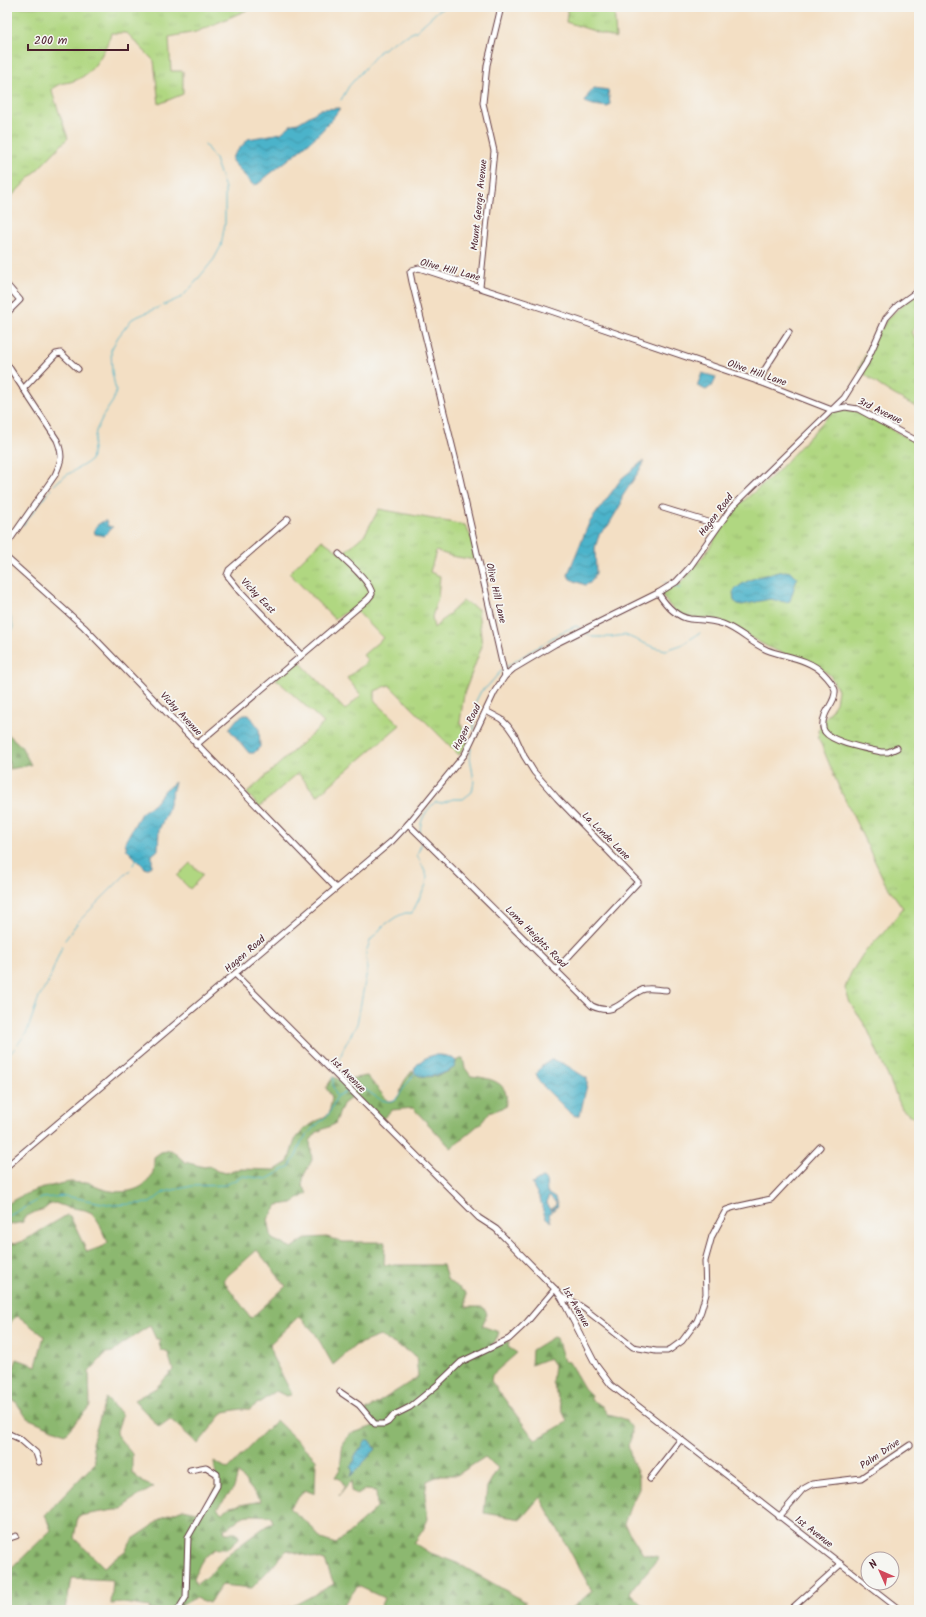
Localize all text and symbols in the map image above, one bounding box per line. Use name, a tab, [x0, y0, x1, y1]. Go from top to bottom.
scale bar	[28, 26, 128, 52]
text: 200 m	[34, 31, 68, 50]
street label: Mount George Avenue	[466, 158, 492, 251]
street label: Olive Hill Lane	[418, 254, 482, 286]
street label: Olive Hill Lane	[725, 355, 789, 391]
street label: 3rd Avenue	[855, 393, 905, 429]
street label: Hagen Road	[695, 489, 738, 540]
street label: Olive Hill Lane	[481, 561, 511, 625]
street label: Vichy East	[237, 574, 279, 618]
street label: Vichy Avenue	[156, 688, 206, 740]
street label: Hagen Road	[449, 700, 486, 753]
street label: La Londe Lane	[578, 808, 634, 864]
street label: Loma Heights Road	[501, 902, 572, 973]
street label: Hagen Road	[221, 931, 270, 976]
street label: 1st Avenue	[327, 1054, 370, 1097]
street label: 1st Avenue	[558, 1284, 594, 1331]
street label: Palm Drive	[857, 1434, 904, 1473]
street label: 1st Avenue	[791, 1512, 837, 1552]
north arrow	[860, 1551, 900, 1591]
text: N	[865, 1556, 882, 1573]

